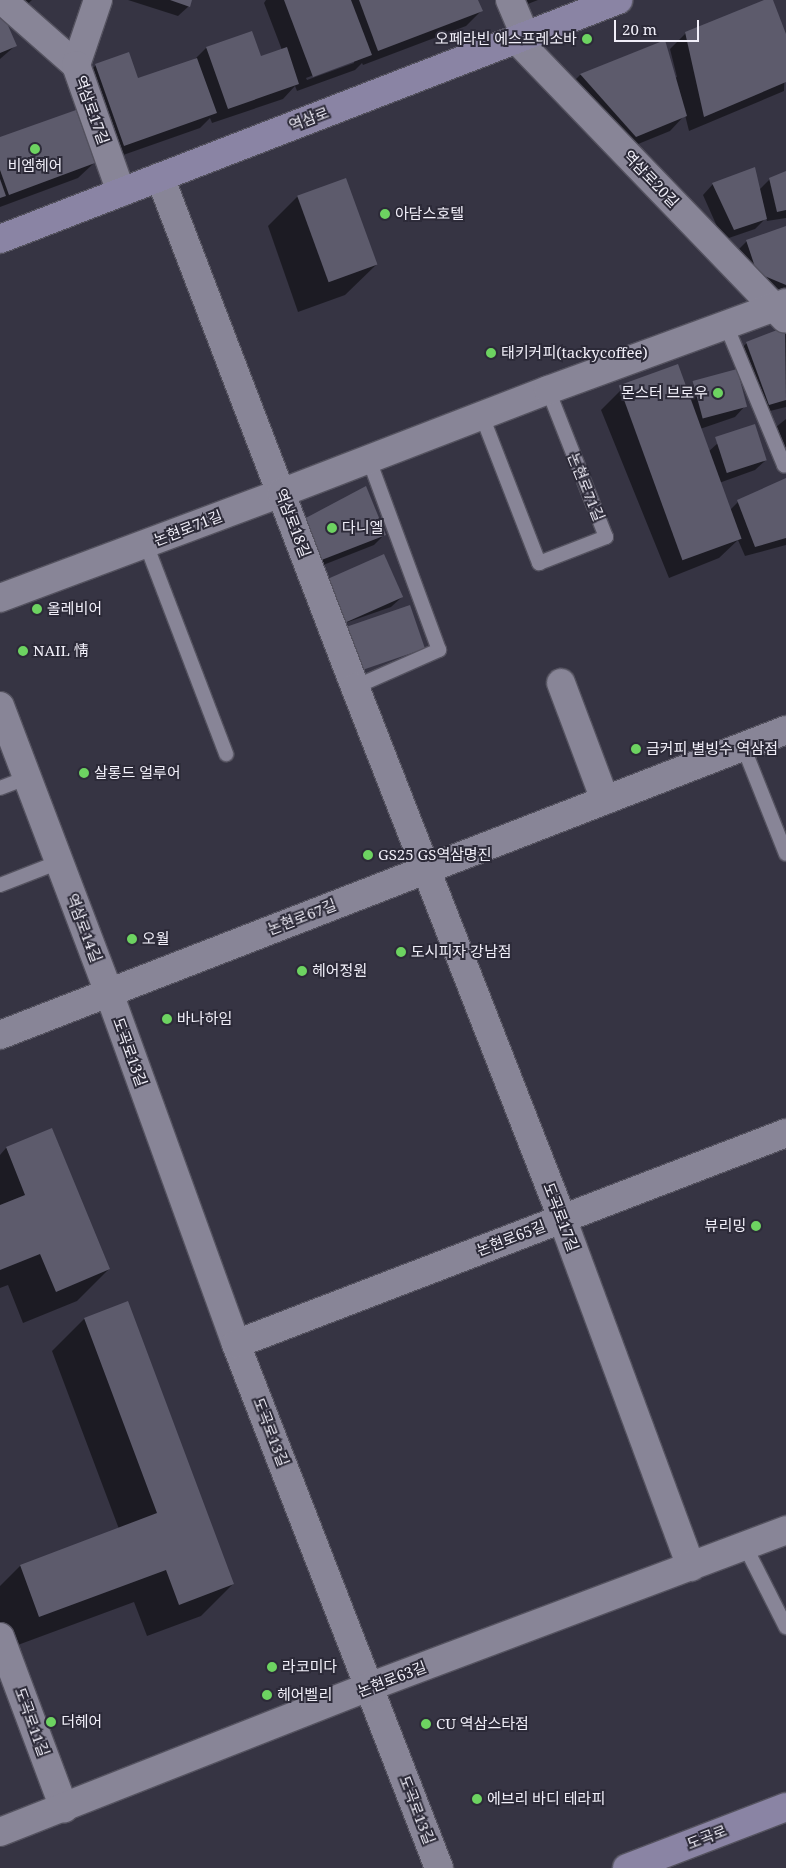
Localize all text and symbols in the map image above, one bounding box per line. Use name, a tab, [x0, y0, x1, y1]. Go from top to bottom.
scale bar	[616, 10, 701, 42]
text: 20 m	[622, 19, 657, 39]
place label: 오페라빈 에스프레소바	[435, 30, 577, 48]
marker: 오페라빈 에스프레소바	[581, 33, 593, 45]
street label: 역삼로17길	[71, 73, 113, 147]
street label: 역삼로	[286, 103, 332, 135]
marker: 비엠헤어	[29, 143, 41, 155]
street label: 역삼로20길	[620, 147, 682, 211]
place label: 비엠헤어	[7, 157, 63, 175]
place label: 아담스호텔	[395, 205, 464, 223]
marker: 아담스호텔	[379, 208, 391, 220]
place label: 태키커피(tackycoffee)	[501, 344, 648, 362]
marker: 태키커피(tackycoffee)	[485, 347, 497, 359]
place label: 몬스터 브로우	[621, 384, 708, 402]
marker: 몬스터 브로우	[712, 387, 724, 399]
street label: 논현로71길	[564, 450, 608, 524]
street label: 역삼로18길	[272, 486, 314, 560]
street label: 논현로71길	[151, 507, 225, 549]
place label: 다니엘	[342, 519, 383, 537]
marker: 다니엘	[326, 522, 338, 534]
place label: 올레비어	[47, 600, 102, 618]
marker: 올레비어	[31, 603, 43, 615]
place label: NAIL 情	[33, 642, 89, 660]
marker: NAIL 情	[17, 645, 29, 657]
place label: 금커피 별빙수 역삼점	[646, 740, 778, 758]
marker: 금커피 별빙수 역삼점	[630, 743, 642, 755]
place label: 살롱드 얼루어	[94, 764, 181, 782]
marker: 살롱드 얼루어	[78, 767, 90, 779]
place label: GS25 GS역삼명진	[378, 846, 492, 864]
marker: GS25 GS역삼명진	[362, 849, 374, 861]
street label: 역삼로14길	[63, 891, 105, 965]
street label: 논현로67길	[265, 896, 339, 938]
place label: 오월	[142, 930, 170, 948]
marker: 오월	[126, 933, 138, 945]
place label: 도시피자 강남점	[411, 943, 511, 961]
marker: 도시피자 강남점	[395, 946, 407, 958]
place label: 헤어정원	[312, 962, 367, 980]
marker: 헤어정원	[296, 965, 308, 977]
place label: 바나하임	[177, 1010, 232, 1028]
marker: 바나하임	[161, 1013, 173, 1025]
street label: 도곡로13길	[109, 1015, 151, 1089]
street label: 도곡로17길	[540, 1180, 582, 1254]
street label: 논현로65길	[474, 1217, 548, 1259]
place label: 뷰리밍	[705, 1217, 746, 1235]
marker: 뷰리밍	[750, 1220, 762, 1232]
street label: 도곡로13길	[250, 1395, 292, 1469]
place label: 라코미다	[282, 1658, 337, 1676]
street label: 논현로63길	[355, 1658, 429, 1700]
marker: 라코미다	[266, 1661, 278, 1673]
street label: 도곡로11길	[11, 1685, 53, 1759]
place label: 헤어벨리	[277, 1686, 332, 1704]
marker: 헤어벨리	[261, 1689, 273, 1701]
place label: 더헤어	[61, 1713, 102, 1731]
place label: CU 역삼스타점	[436, 1715, 529, 1733]
marker: 더헤어	[45, 1716, 57, 1728]
marker: CU 역삼스타점	[420, 1718, 432, 1730]
street label: 도곡로13길	[396, 1773, 438, 1847]
place label: 에브리 바디 테라피	[487, 1790, 605, 1808]
marker: 에브리 바디 테라피	[471, 1793, 483, 1805]
street label: 도곡로	[684, 1821, 730, 1853]

